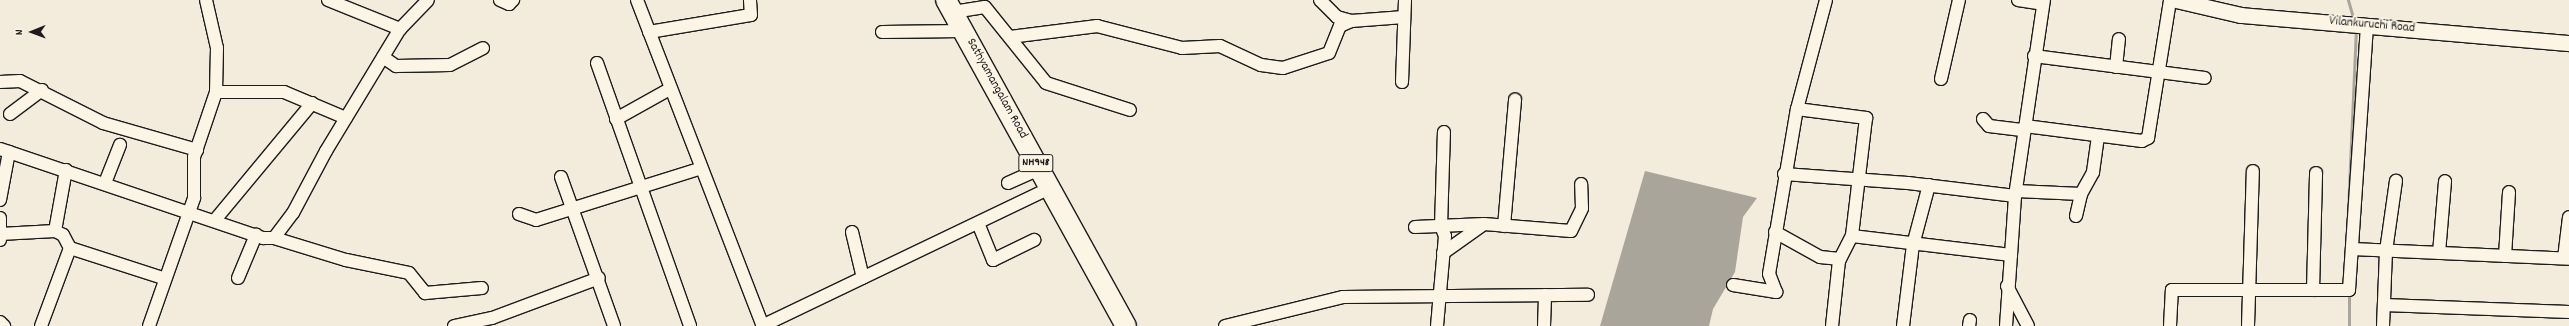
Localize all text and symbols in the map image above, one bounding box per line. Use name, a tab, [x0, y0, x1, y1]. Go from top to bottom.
north arrow	[12, 12, 52, 52]
street label: Vilankuruchi Road	[2328, 14, 2416, 38]
text: N	[12, 29, 28, 35]
street label: Sathyamangalam Road	[962, 36, 1030, 142]
road number: NH948	[1018, 153, 1054, 173]

